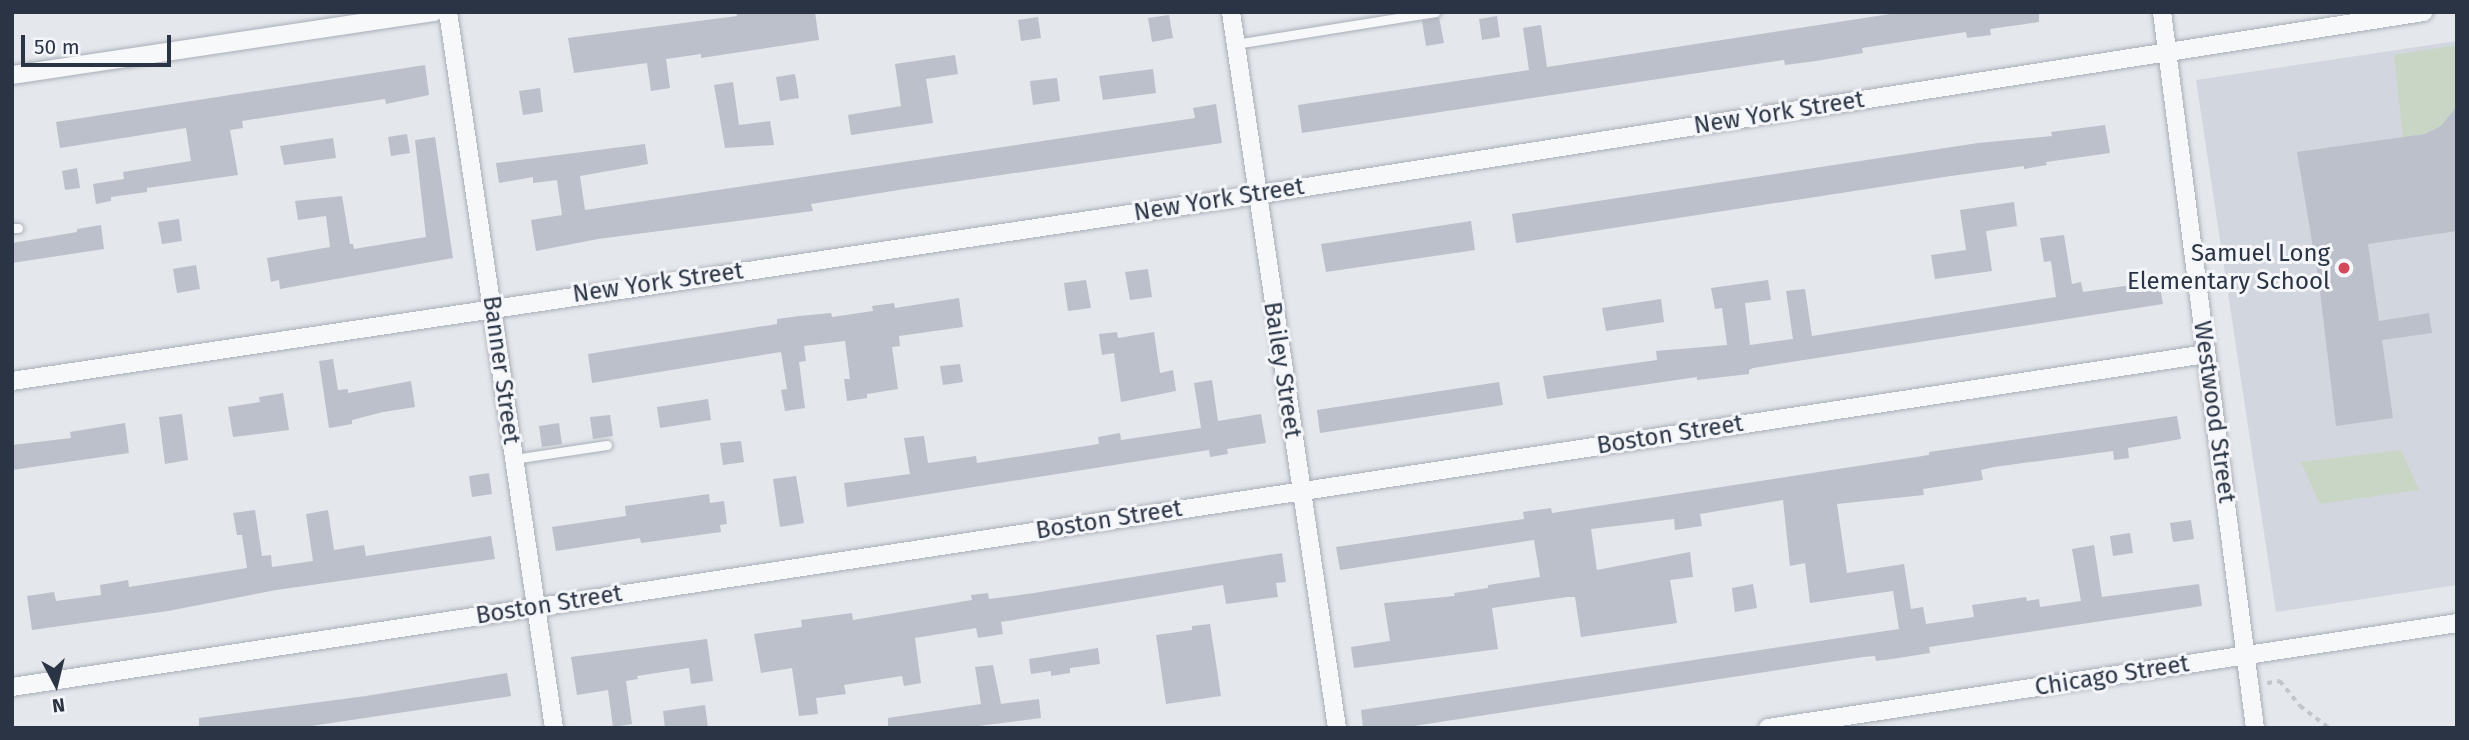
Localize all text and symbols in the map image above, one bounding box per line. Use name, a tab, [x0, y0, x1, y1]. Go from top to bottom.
scale bar	[24, 21, 175, 65]
text: 50 m	[34, 34, 80, 60]
street label: New York Street	[1692, 85, 1866, 141]
street label: New York Street	[1132, 172, 1306, 228]
place label: Samuel Long Elementary School	[2127, 240, 2330, 296]
street label: New York Street	[571, 257, 745, 309]
marker: Samuel Long Elementary School	[2336, 260, 2352, 276]
street label: Banner Street	[476, 294, 526, 446]
street label: Bailey Street	[1257, 300, 1307, 440]
street label: Westwood Street	[2187, 319, 2241, 505]
street label: Boston Street	[1595, 409, 1745, 461]
street label: Boston Street	[1034, 494, 1184, 546]
street label: Boston Street	[474, 579, 624, 631]
north arrow	[21, 649, 91, 719]
street label: Chicago Street	[2033, 650, 2191, 702]
text: N	[51, 693, 66, 718]

